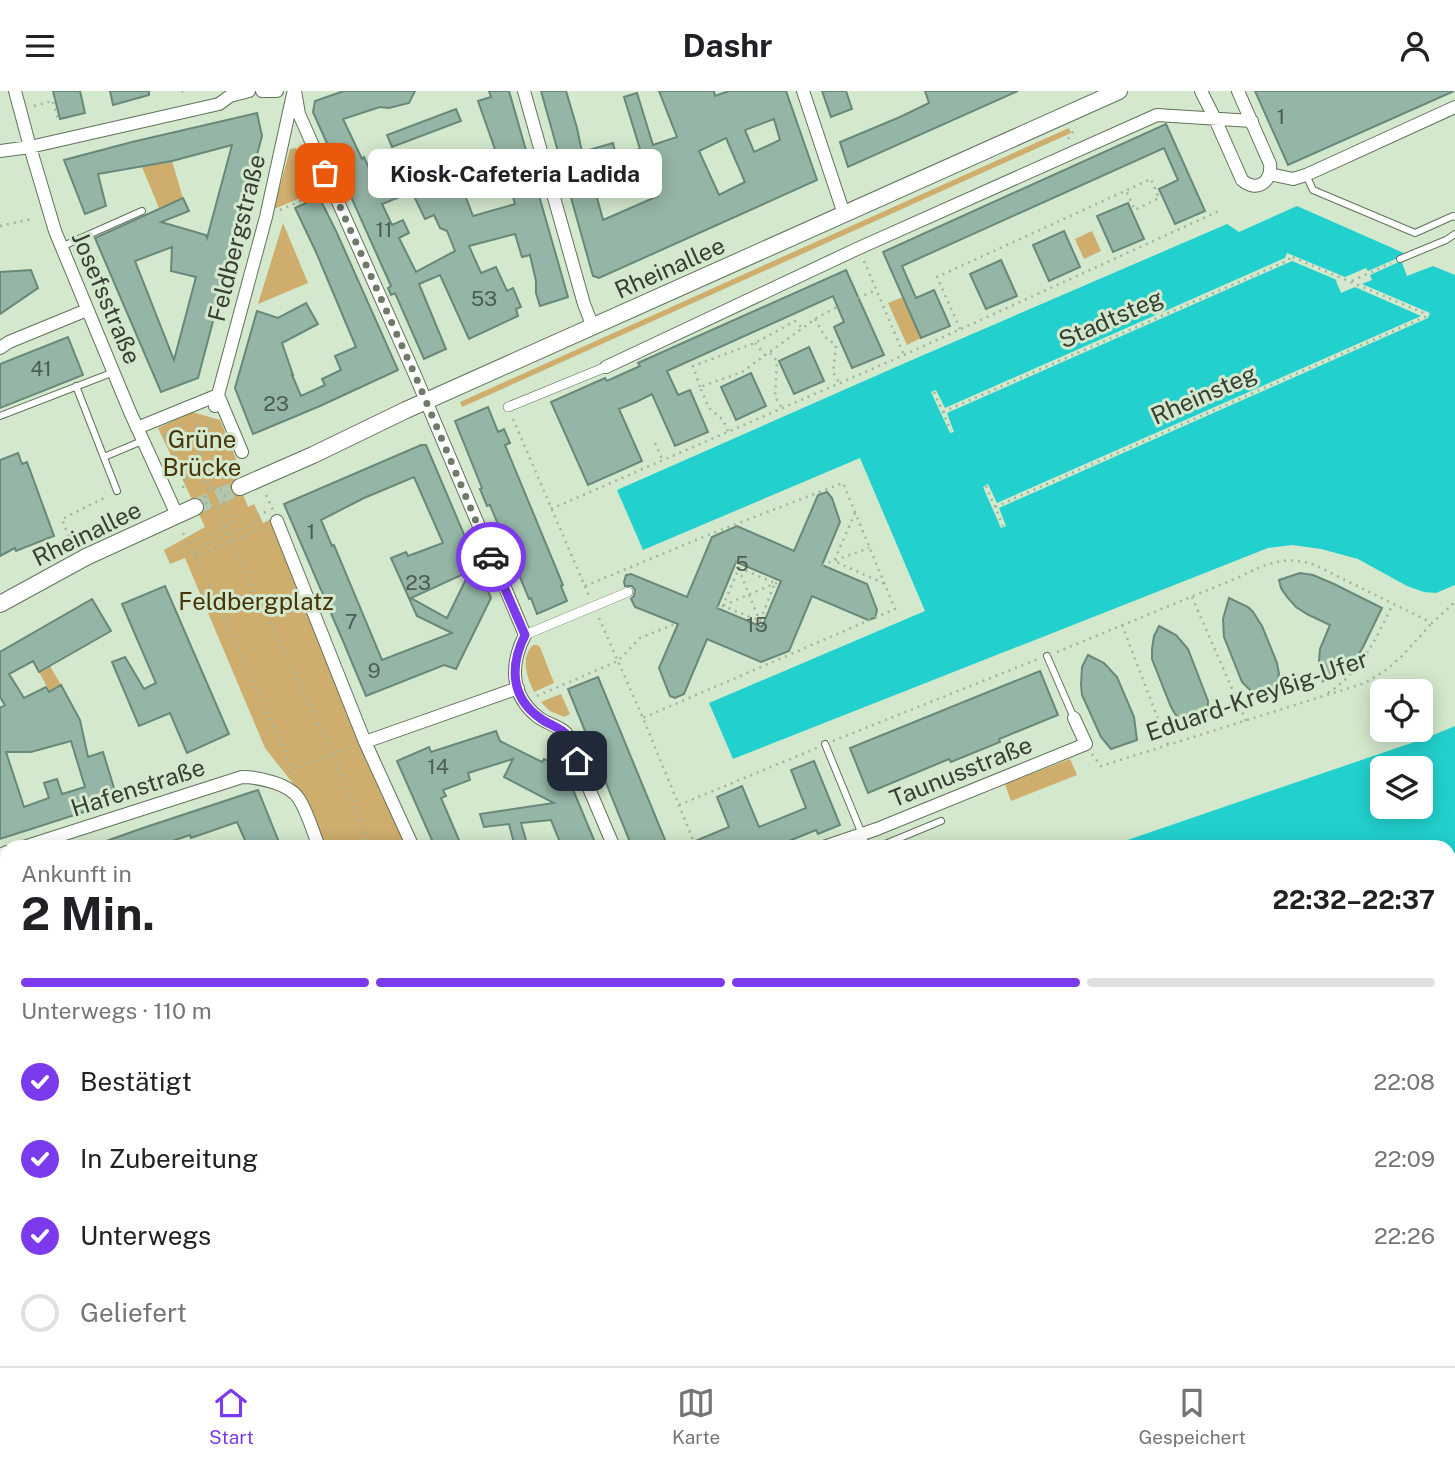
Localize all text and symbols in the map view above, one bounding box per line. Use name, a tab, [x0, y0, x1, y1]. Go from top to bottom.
icon: menu	[21, 27, 59, 65]
text: Dashr	[682, 27, 773, 64]
icon: person	[1396, 27, 1434, 65]
house number: 1	[1277, 104, 1285, 129]
pin	[295, 143, 355, 203]
callout: Kiosk-Cafeteria Ladida	[367, 148, 661, 197]
street label: Feldbergstraße	[202, 151, 270, 324]
icon: bag	[306, 154, 344, 192]
text: Kiosk-Cafeteria Ladida	[390, 160, 640, 187]
house number: 11	[375, 217, 393, 242]
street label: Josefsstraße	[67, 227, 147, 368]
street label: Rheinallee	[610, 230, 729, 304]
street label: Stadtsteg	[1054, 283, 1167, 353]
house number: 53	[471, 286, 497, 311]
house number: 41	[30, 356, 52, 381]
street label: Rheinsteg	[1146, 358, 1261, 430]
house number: 23	[263, 391, 289, 416]
park label: Grüne Brücke	[163, 425, 241, 481]
street label: Rheinallee	[28, 495, 145, 571]
house number: 1	[307, 519, 315, 544]
courier	[456, 522, 526, 592]
icon: car	[472, 538, 510, 576]
house number: 5	[735, 551, 749, 576]
house number: 23	[405, 570, 431, 595]
park label: Feldbergplatz	[178, 587, 334, 615]
house number: 7	[345, 609, 357, 634]
house number: 15	[746, 612, 768, 637]
street label: Eduard-Kreyßig-Ufer	[1142, 644, 1371, 746]
house number: 9	[367, 658, 381, 683]
map controls	[1370, 679, 1433, 819]
button: locate	[1370, 679, 1433, 742]
street label: Taunusstraße	[885, 730, 1036, 812]
pin	[547, 731, 607, 791]
icon: home	[558, 742, 596, 780]
street label: Hafenstraße	[67, 752, 208, 822]
house number: 14	[427, 754, 449, 779]
button: layers	[1370, 756, 1433, 819]
text: Ankunft in	[21, 860, 132, 887]
text: 22:32–22:37	[1273, 884, 1435, 915]
text: 2 Min.	[21, 886, 155, 940]
text: Unterwegs · 110 m	[21, 997, 212, 1024]
icon: check	[21, 1063, 59, 1101]
text: Bestätigt	[80, 1066, 192, 1097]
text: 22:08	[1374, 1068, 1435, 1095]
icon: check	[21, 1140, 59, 1178]
text: In Zubereitung	[80, 1143, 258, 1174]
text: 22:09	[1374, 1145, 1435, 1172]
icon: check	[21, 1217, 59, 1255]
text: Unterwegs	[80, 1220, 211, 1251]
text: 22:26	[1374, 1222, 1435, 1249]
text: Geliefert	[80, 1297, 187, 1328]
tab: Start	[209, 1384, 254, 1448]
tab: Karte	[672, 1384, 720, 1448]
tab: Gespeichert	[1138, 1384, 1246, 1448]

